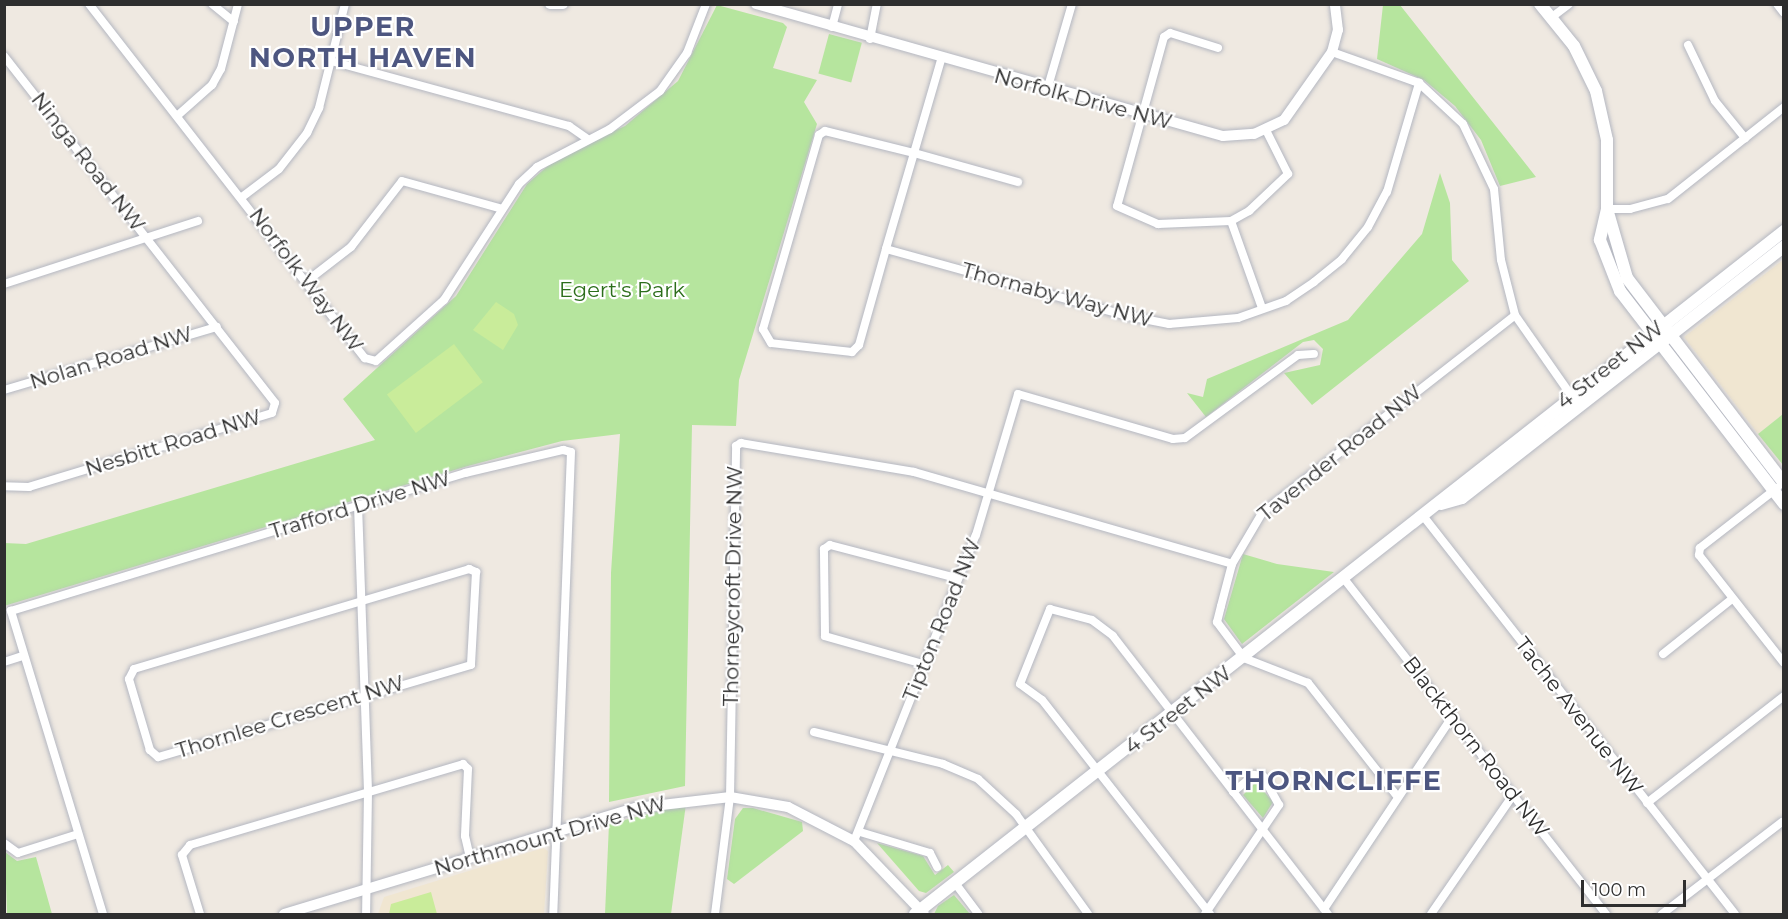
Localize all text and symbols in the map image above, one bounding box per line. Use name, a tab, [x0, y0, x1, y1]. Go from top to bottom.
district label: UPPER NORTH HAVEN	[249, 10, 477, 73]
street label: Norfolk Drive NW	[991, 63, 1175, 135]
street label: Ninga Road NW	[26, 87, 150, 237]
street label: Norfolk Way NW	[244, 203, 368, 357]
street label: Thornaby Way NW	[959, 257, 1155, 333]
park label: Egert's Park	[559, 277, 685, 303]
street label: 4 Street NW	[1552, 316, 1668, 414]
street label: Nolan Road NW	[27, 321, 195, 395]
street label: Tavender Road NW	[1253, 379, 1427, 527]
street label: Nesbitt Road NW	[82, 404, 264, 482]
street label: Trafford Drive NW	[267, 466, 453, 544]
street label: Thorneycroft Drive NW	[718, 466, 748, 706]
street label: Tipton Road NW	[898, 535, 986, 705]
street label: Tache Avenue NW	[1510, 632, 1648, 800]
street label: Blackthorn Road NW	[1398, 652, 1554, 842]
street label: 4 Street NW	[1120, 661, 1236, 759]
street label: Thornlee Crescent NW	[173, 670, 407, 764]
district label: THORNCLIFFE	[1226, 765, 1442, 797]
street label: Northmount Drive NW	[431, 791, 669, 881]
scale bar	[1584, 868, 1689, 906]
text: 100 m	[1592, 879, 1646, 901]

